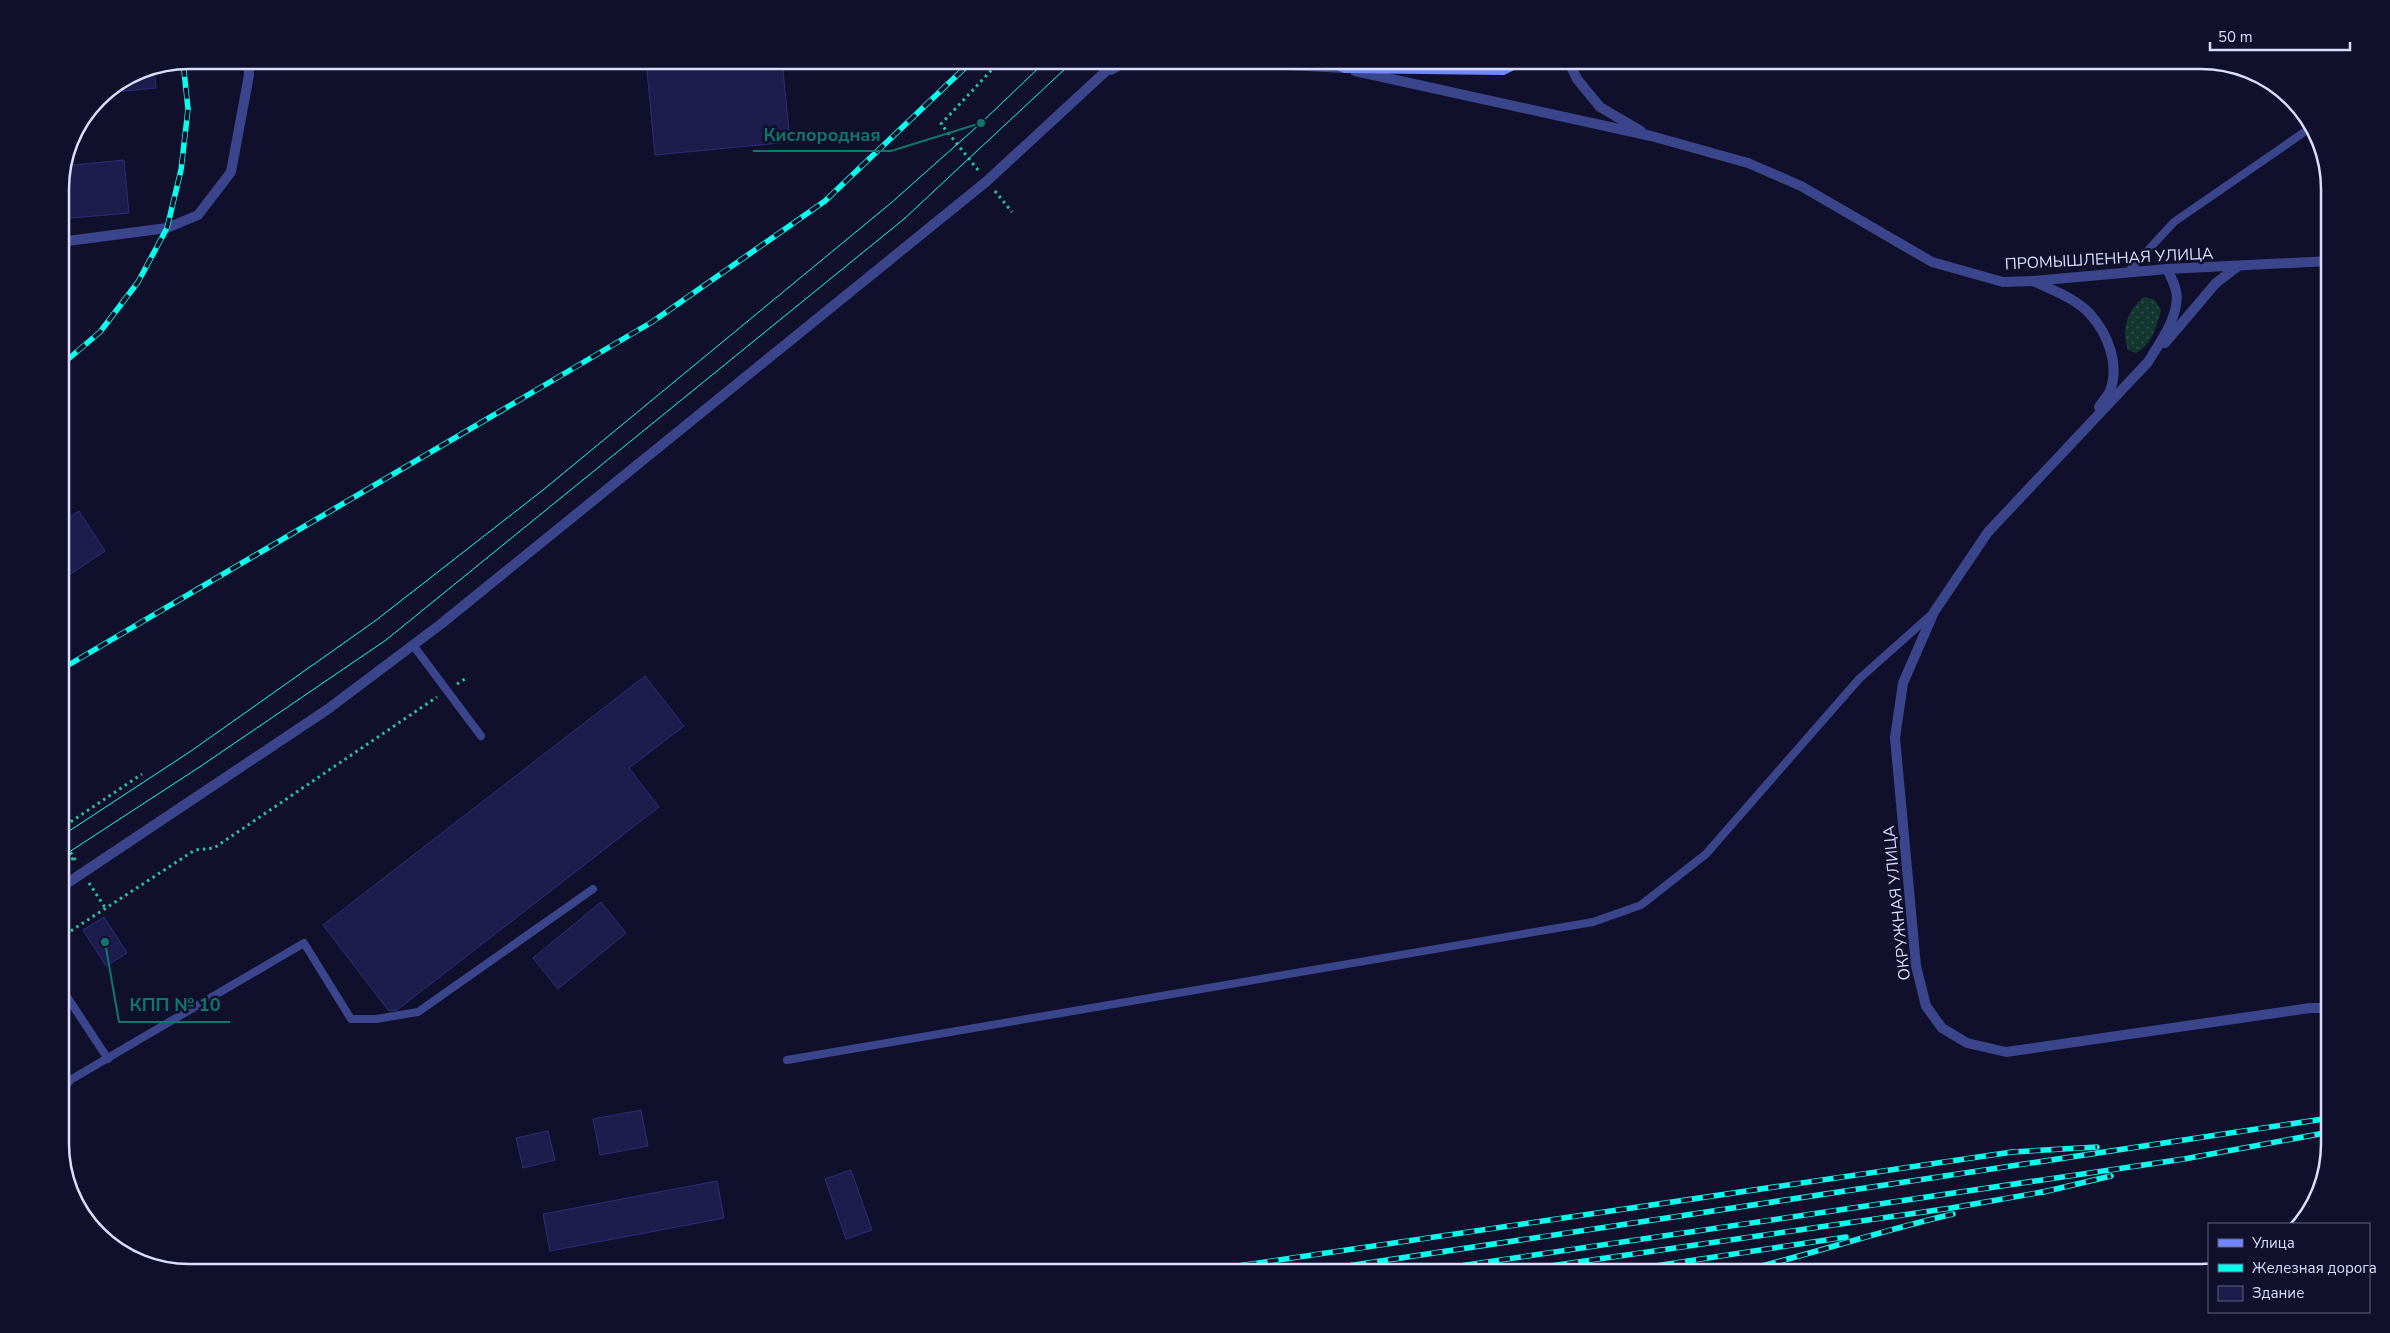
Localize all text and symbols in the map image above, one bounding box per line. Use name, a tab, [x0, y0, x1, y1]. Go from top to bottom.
scale bar	[2210, 20, 2350, 52]
text: 50 m	[2218, 27, 2253, 47]
callout: Кислородная	[753, 118, 891, 151]
text: Кислородная	[763, 123, 881, 147]
street label: ПРОМЫШЛЕННАЯ УЛИЦА	[2004, 243, 2214, 275]
street label: ОКРУЖНАЯ УЛИЦА	[1878, 824, 1916, 981]
callout: КПП № 10	[119, 989, 230, 1022]
text: КПП № 10	[130, 993, 221, 1017]
legend	[2208, 1223, 2370, 1313]
text: Улица	[2251, 1233, 2295, 1253]
text: Железная дорога	[2252, 1258, 2377, 1278]
text: Здание	[2252, 1283, 2304, 1303]

